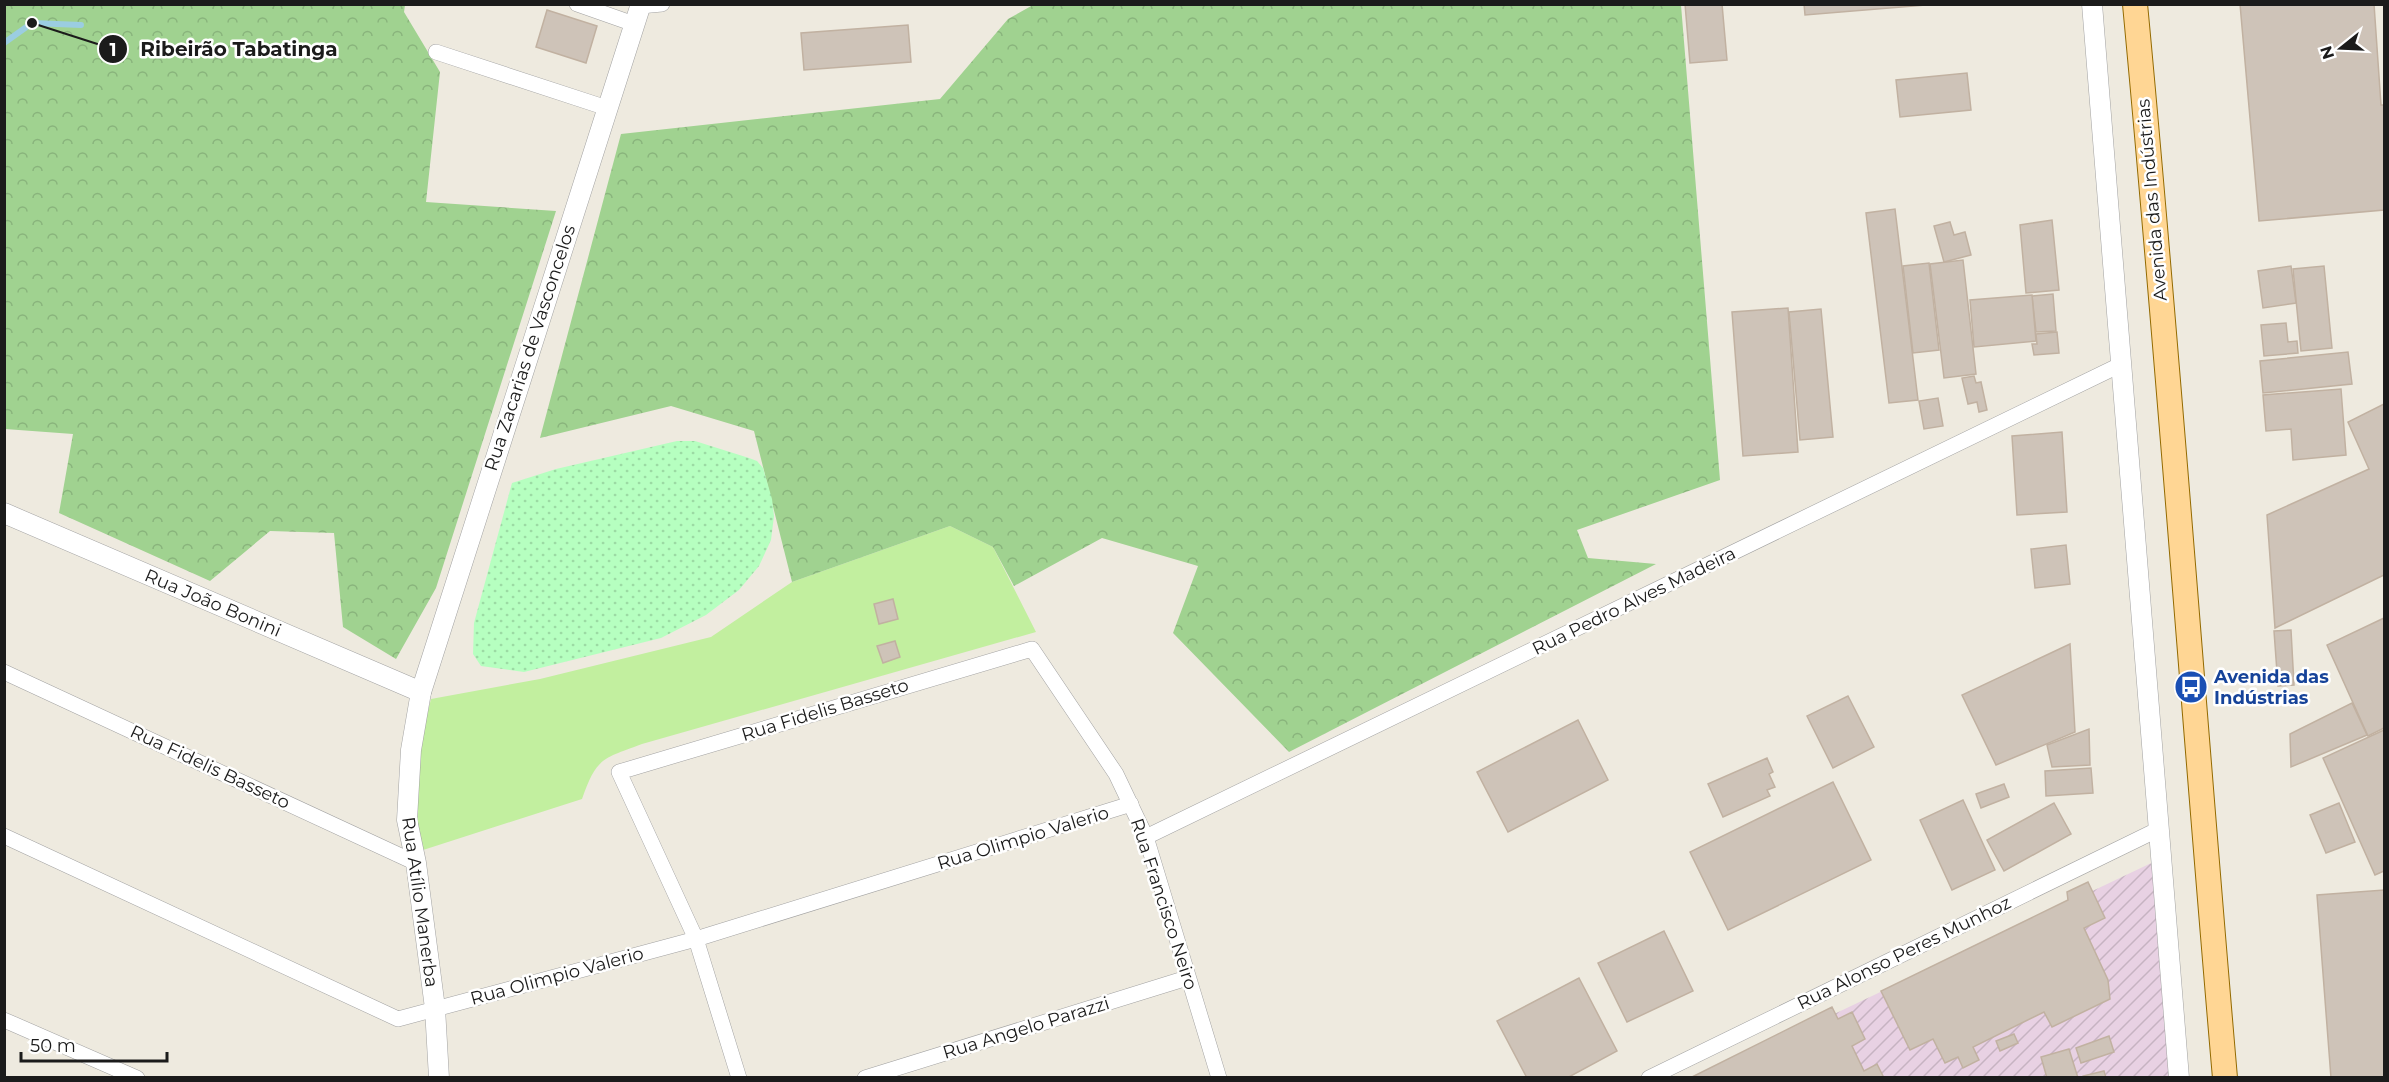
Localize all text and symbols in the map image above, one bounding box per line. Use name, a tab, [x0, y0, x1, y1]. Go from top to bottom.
north arrow	[2311, 18, 2371, 78]
callout: Ribeirão Tabatinga	[98, 30, 349, 68]
text: Ribeirão Tabatinga	[140, 37, 338, 61]
text: 1	[109, 39, 117, 61]
text: N	[2316, 43, 2338, 62]
street label: Avenida das Indústrias	[2132, 98, 2172, 302]
street label: Rua Zacarias de Vasconcelos	[480, 222, 580, 474]
street label: Rua Pedro Alves Madeira	[1529, 542, 1739, 660]
street label: Rua João Bonini	[141, 564, 285, 642]
place label: Avenida das Indústrias	[2213, 666, 2329, 709]
bus stop icon: Avenida das Indústrias	[2173, 669, 2209, 705]
street label: Rua Fidelis Basseto	[739, 674, 911, 746]
street label: Rua Fidelis Basseto	[127, 720, 293, 814]
street label: Rua Olimpio Valerio	[934, 801, 1112, 875]
street label: Rua Atílio Manerba	[397, 815, 443, 989]
street label: Rua Francisco Neiro	[1126, 815, 1202, 993]
street label: Rua Alonso Peres Munhoz	[1793, 892, 2015, 1014]
street label: Rua Olimpio Valerio	[468, 942, 646, 1010]
street label: Rua Angelo Parazzi	[940, 992, 1112, 1064]
scale bar	[21, 1025, 166, 1063]
text: 50 m	[30, 1035, 76, 1057]

